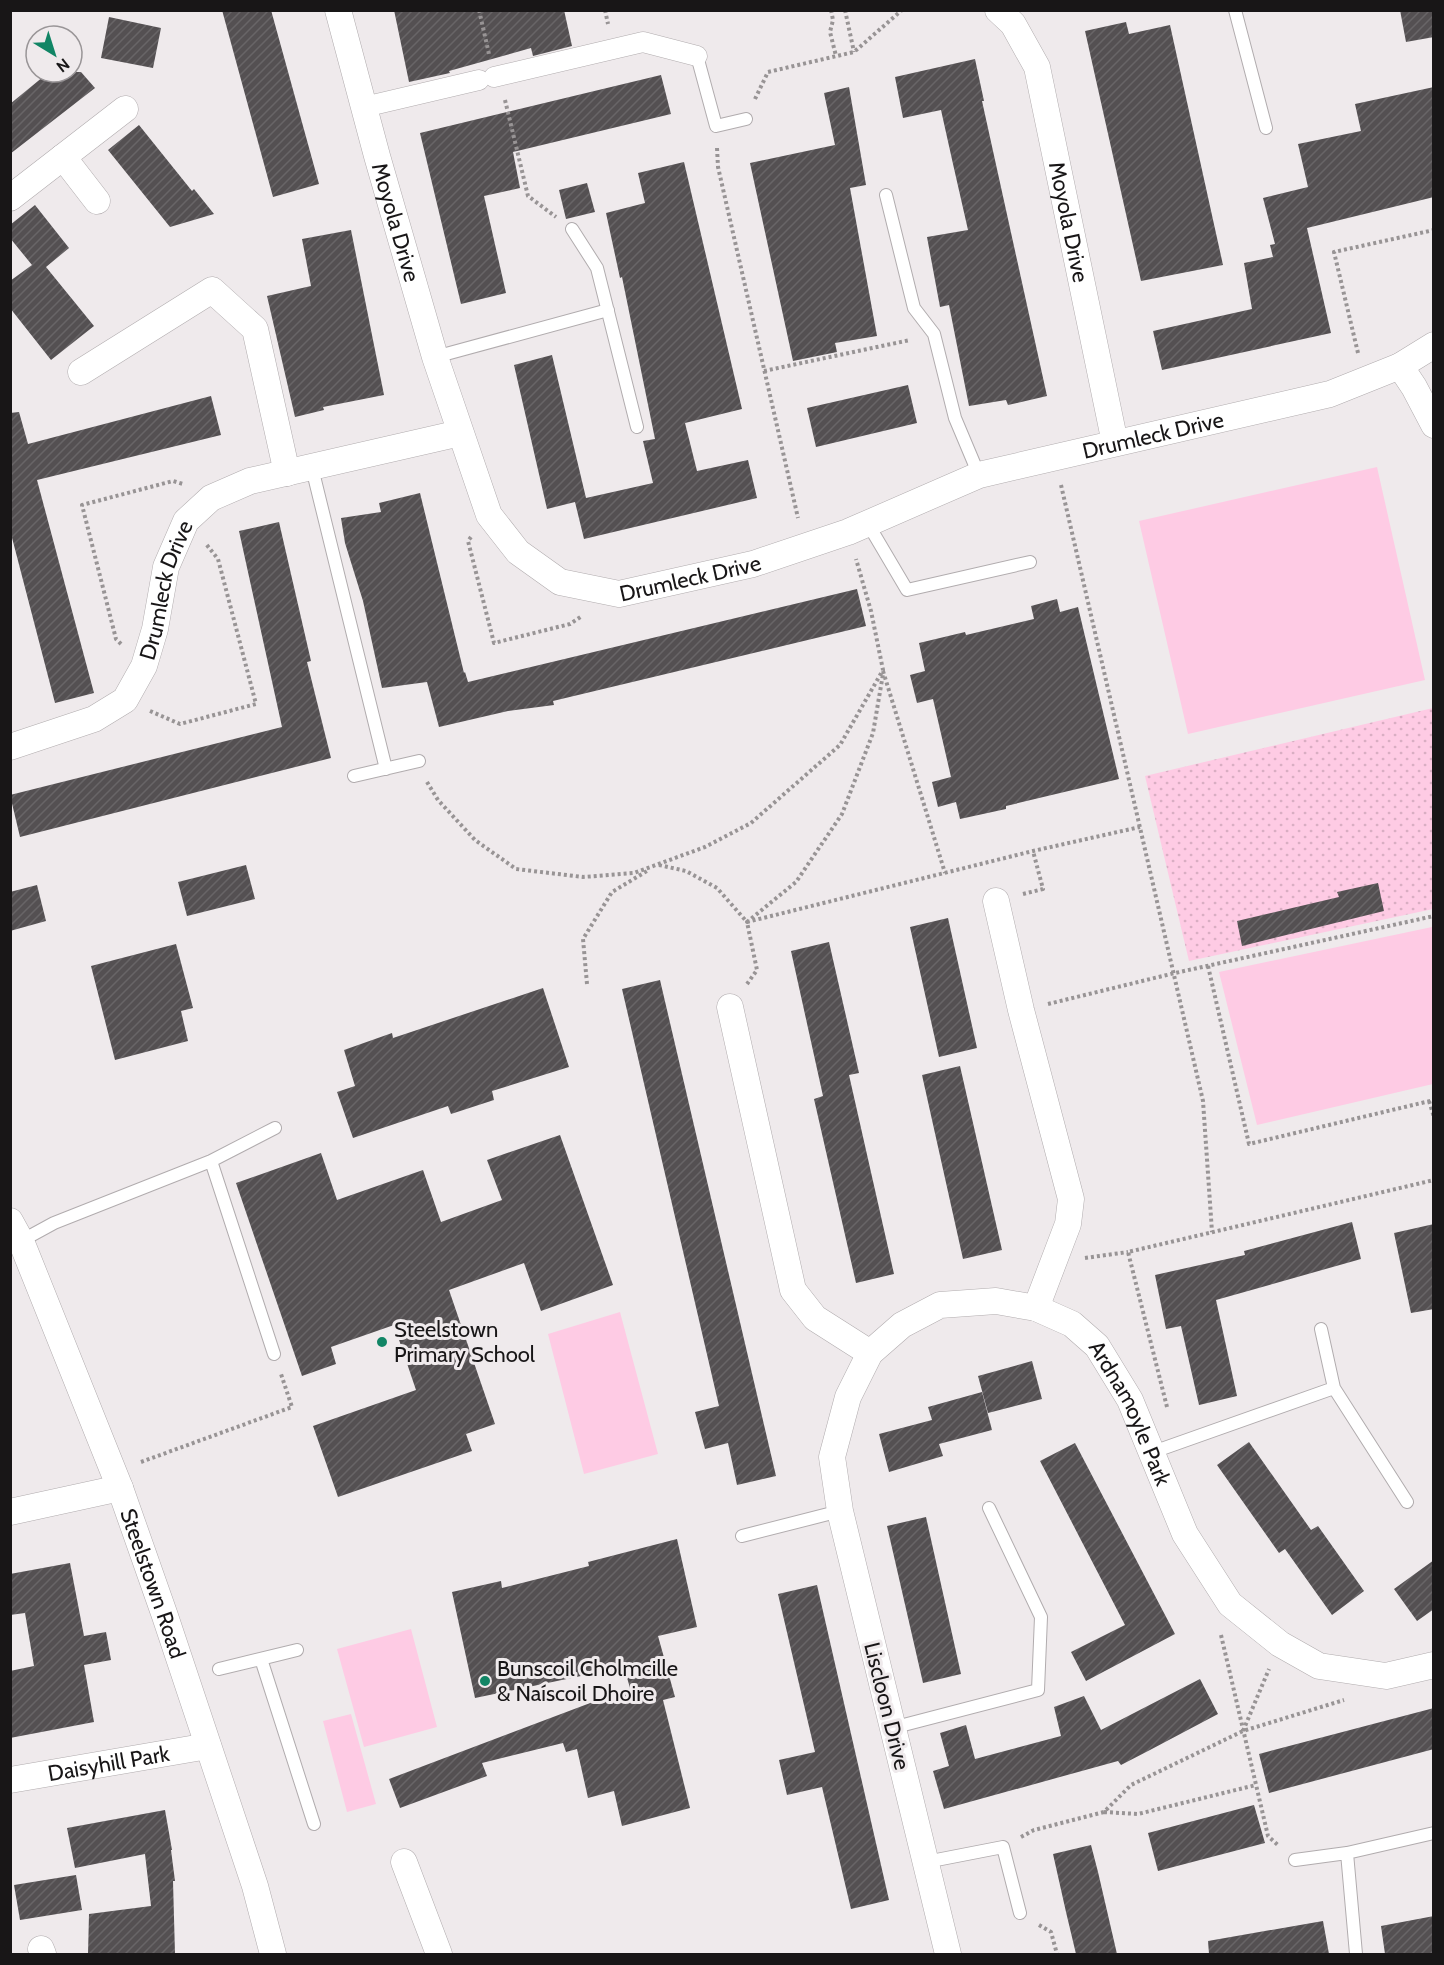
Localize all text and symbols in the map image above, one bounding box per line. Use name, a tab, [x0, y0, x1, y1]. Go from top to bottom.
north arrow	[24, 24, 84, 84]
text: N	[53, 54, 73, 76]
street label: Moyola Drive	[1043, 159, 1095, 285]
street label: Moyola Drive	[366, 160, 426, 285]
street label: Drumleck Drive	[1080, 406, 1226, 464]
street label: Drumleck Drive	[133, 516, 198, 663]
street label: Drumleck Drive	[617, 549, 765, 607]
place label: Steelstown Primary School	[394, 1316, 536, 1368]
marker: Steelstown Primary School	[375, 1335, 389, 1349]
street label: Ardnamoyle Park	[1083, 1336, 1177, 1490]
street label: Steelstown Road	[115, 1505, 192, 1662]
street label: Liscloon Drive	[858, 1639, 916, 1773]
place label: Bunscoil Cholmcille & Naíscoil Dhoire	[497, 1655, 678, 1707]
marker: Bunscoil Cholmcille & Naíscoil Dhoire	[478, 1674, 492, 1688]
street label: Daisyhill Park	[46, 1739, 172, 1787]

